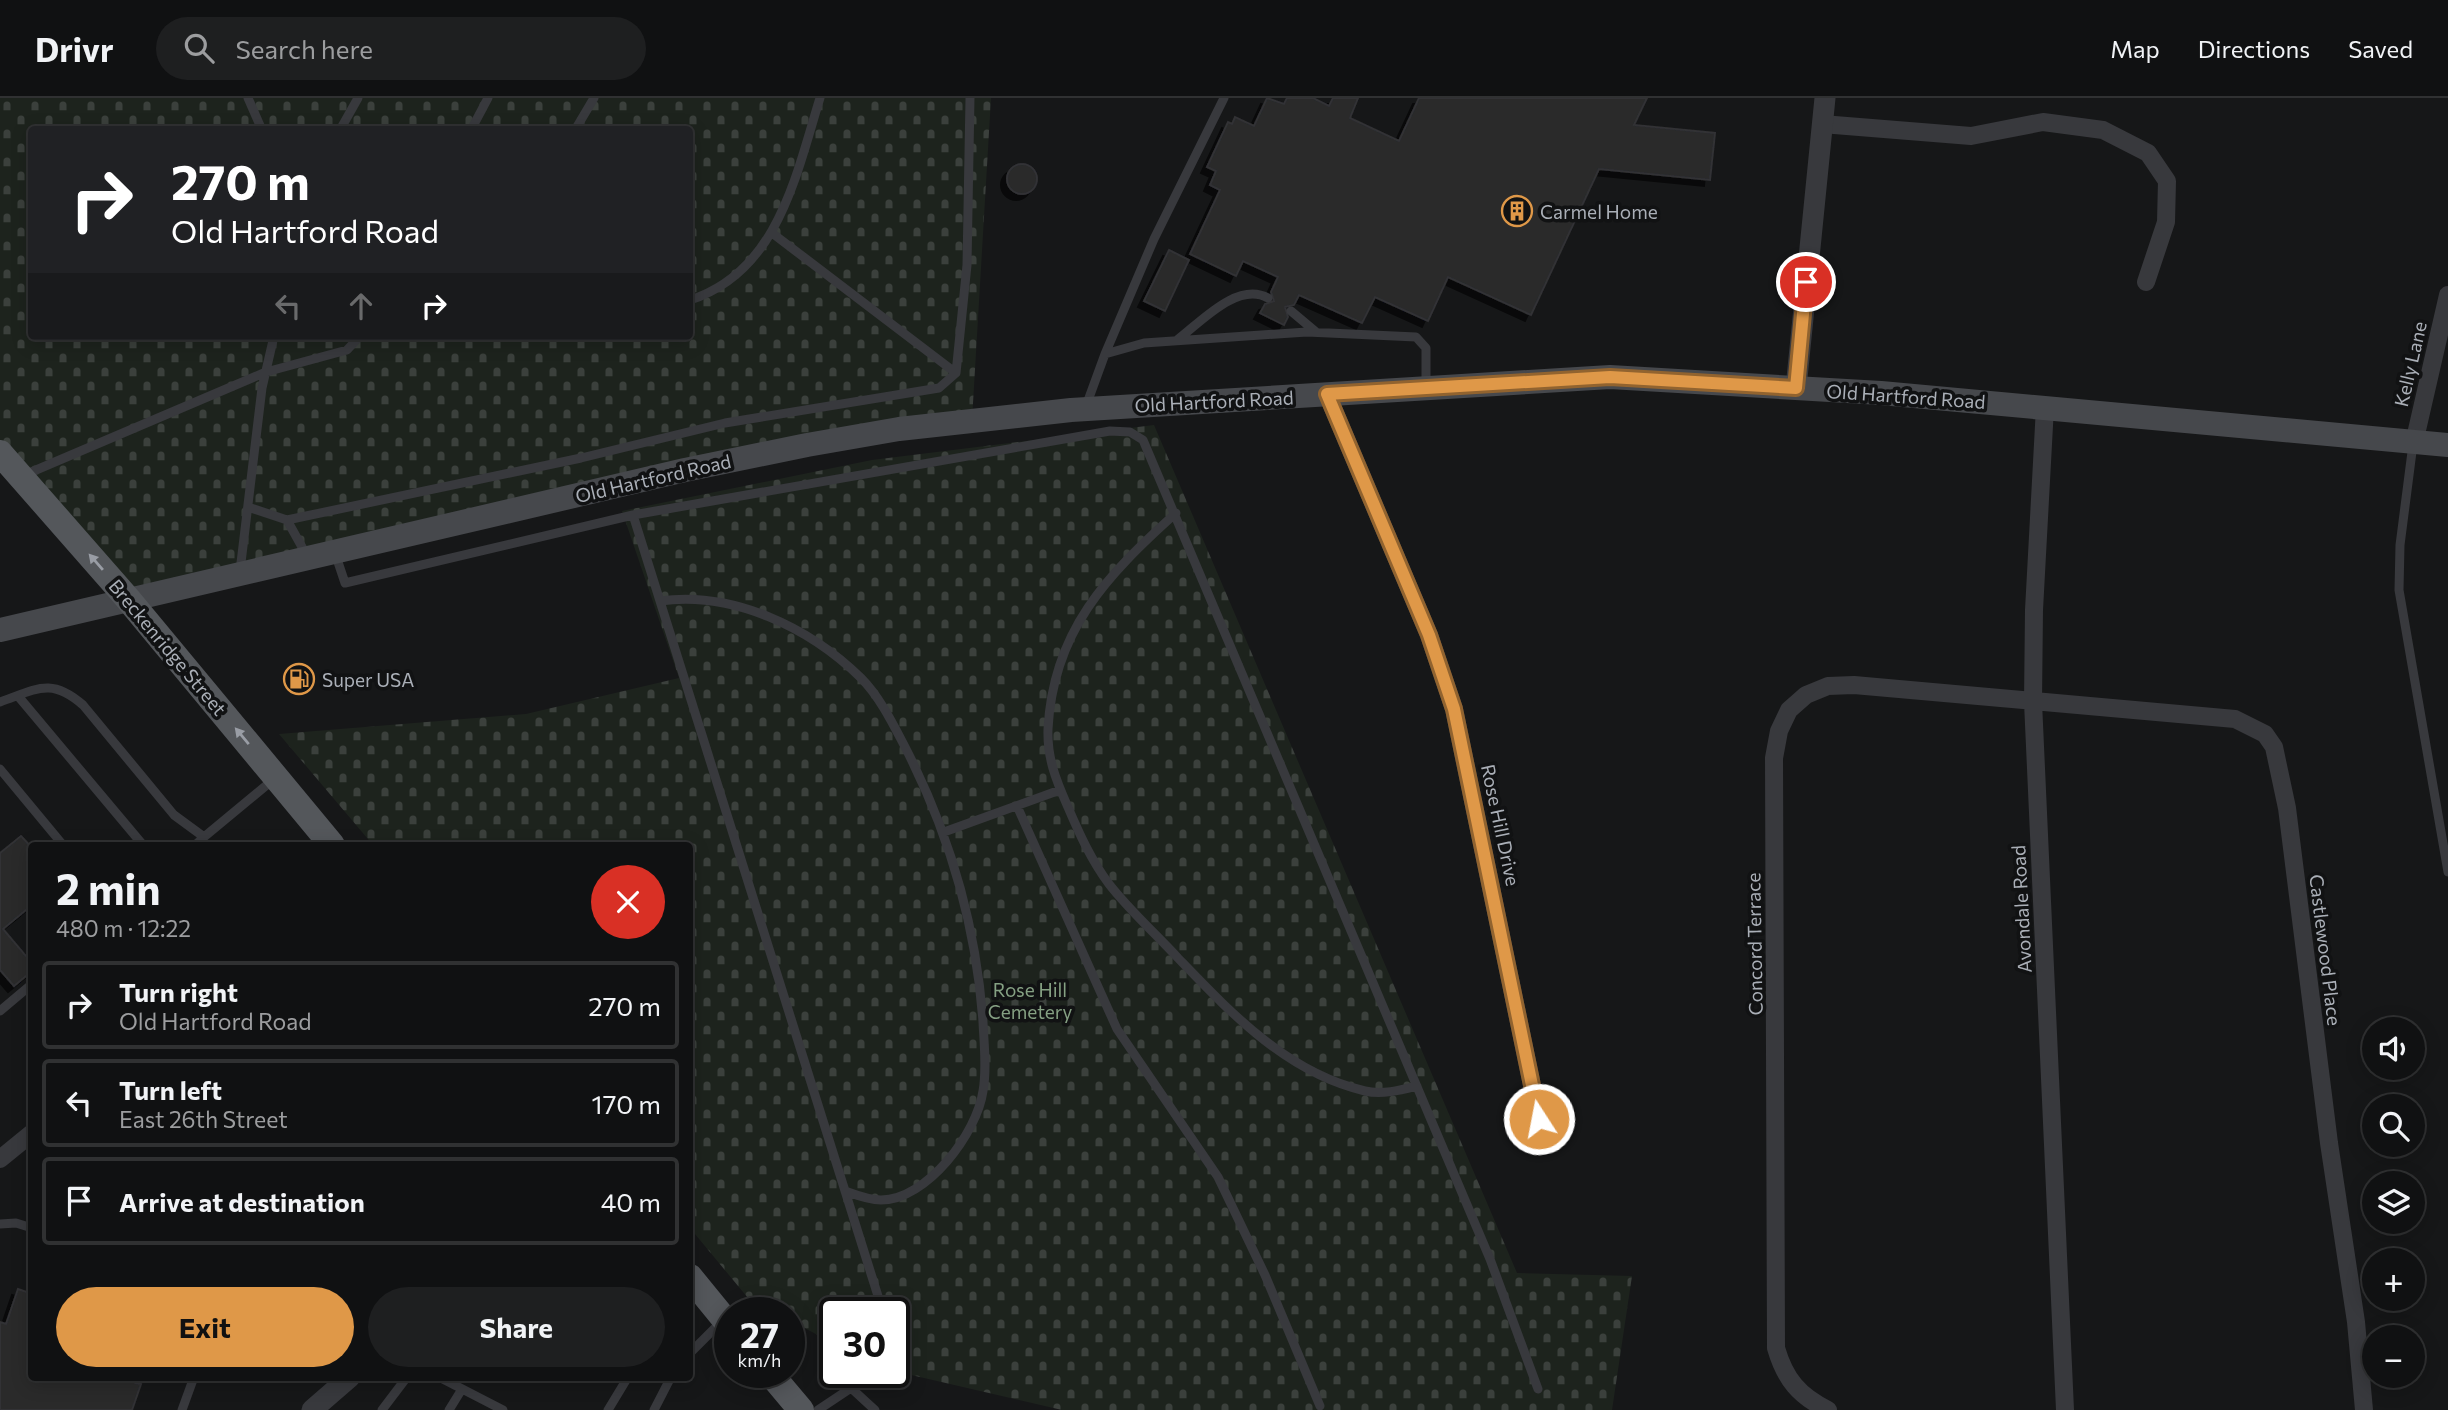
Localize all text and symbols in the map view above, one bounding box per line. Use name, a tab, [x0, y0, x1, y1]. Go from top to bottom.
search box	[156, 17, 646, 80]
text: Drivr	[35, 28, 114, 69]
icon: search	[180, 29, 218, 67]
text: Search here	[236, 33, 373, 64]
text: Map	[2110, 34, 2160, 63]
text: Directions	[2198, 34, 2310, 63]
text: Saved	[2348, 34, 2413, 63]
text: 270 m	[171, 150, 310, 210]
icon: right	[56, 154, 147, 245]
building icon: Carmel Home	[1500, 194, 1534, 228]
place label: Carmel Home	[1540, 200, 1658, 223]
text: Old Hartford Road	[171, 210, 439, 250]
pin	[1776, 252, 1836, 312]
icon: arrive	[1787, 263, 1825, 301]
icon: left	[269, 287, 307, 325]
icon: ahead	[342, 287, 380, 325]
icon: right	[415, 287, 453, 325]
street label: Kelly Lane	[2389, 319, 2431, 409]
street label: Old Hartford Road	[1826, 379, 1986, 413]
street label: Old Hartford Road	[1134, 385, 1294, 417]
street label: Old Hartford Road	[573, 449, 733, 507]
one-way arrow	[89, 553, 104, 570]
street label: Breckenridge Street	[104, 574, 232, 720]
fuel station icon: Super USA	[282, 662, 316, 696]
place label: Super USA	[322, 668, 414, 691]
one-way arrow	[234, 727, 250, 745]
street label: Rose Hill Drive	[1477, 762, 1525, 888]
street label: Avondale Road	[2006, 845, 2036, 973]
text: 2 min	[56, 862, 161, 914]
button: close	[591, 865, 665, 939]
street label: Concord Terrace	[1741, 872, 1767, 1016]
street label: Castlewood Place	[2305, 873, 2347, 1027]
text: 480 m · 12:22	[56, 914, 191, 942]
text: Turn right	[119, 976, 238, 1007]
park label: Rose Hill Cemetery	[988, 978, 1072, 1023]
icon: right	[60, 986, 98, 1024]
text: 270 m	[588, 990, 661, 1021]
text: Old Hartford Road	[119, 1007, 312, 1035]
map controls	[2362, 1017, 2425, 1388]
button: sound	[2362, 1017, 2425, 1080]
text: Turn left	[119, 1074, 222, 1105]
position arrow	[1502, 1082, 1576, 1156]
icon: left	[60, 1084, 98, 1122]
text: 170 m	[592, 1088, 661, 1119]
button: search	[2362, 1094, 2425, 1157]
text: East 26th Street	[119, 1105, 288, 1133]
button: layers	[2362, 1171, 2425, 1234]
icon: arrive	[60, 1182, 98, 1220]
text: Arrive at destination	[119, 1186, 365, 1217]
text: 40 m	[601, 1186, 661, 1217]
button: +	[2362, 1248, 2425, 1311]
button: Exit	[56, 1287, 354, 1367]
button: Share	[368, 1287, 665, 1367]
speed limit sign: 30	[819, 1297, 910, 1388]
text: 27	[740, 1312, 779, 1355]
button: −	[2362, 1325, 2425, 1388]
text: km/h	[738, 1349, 781, 1371]

